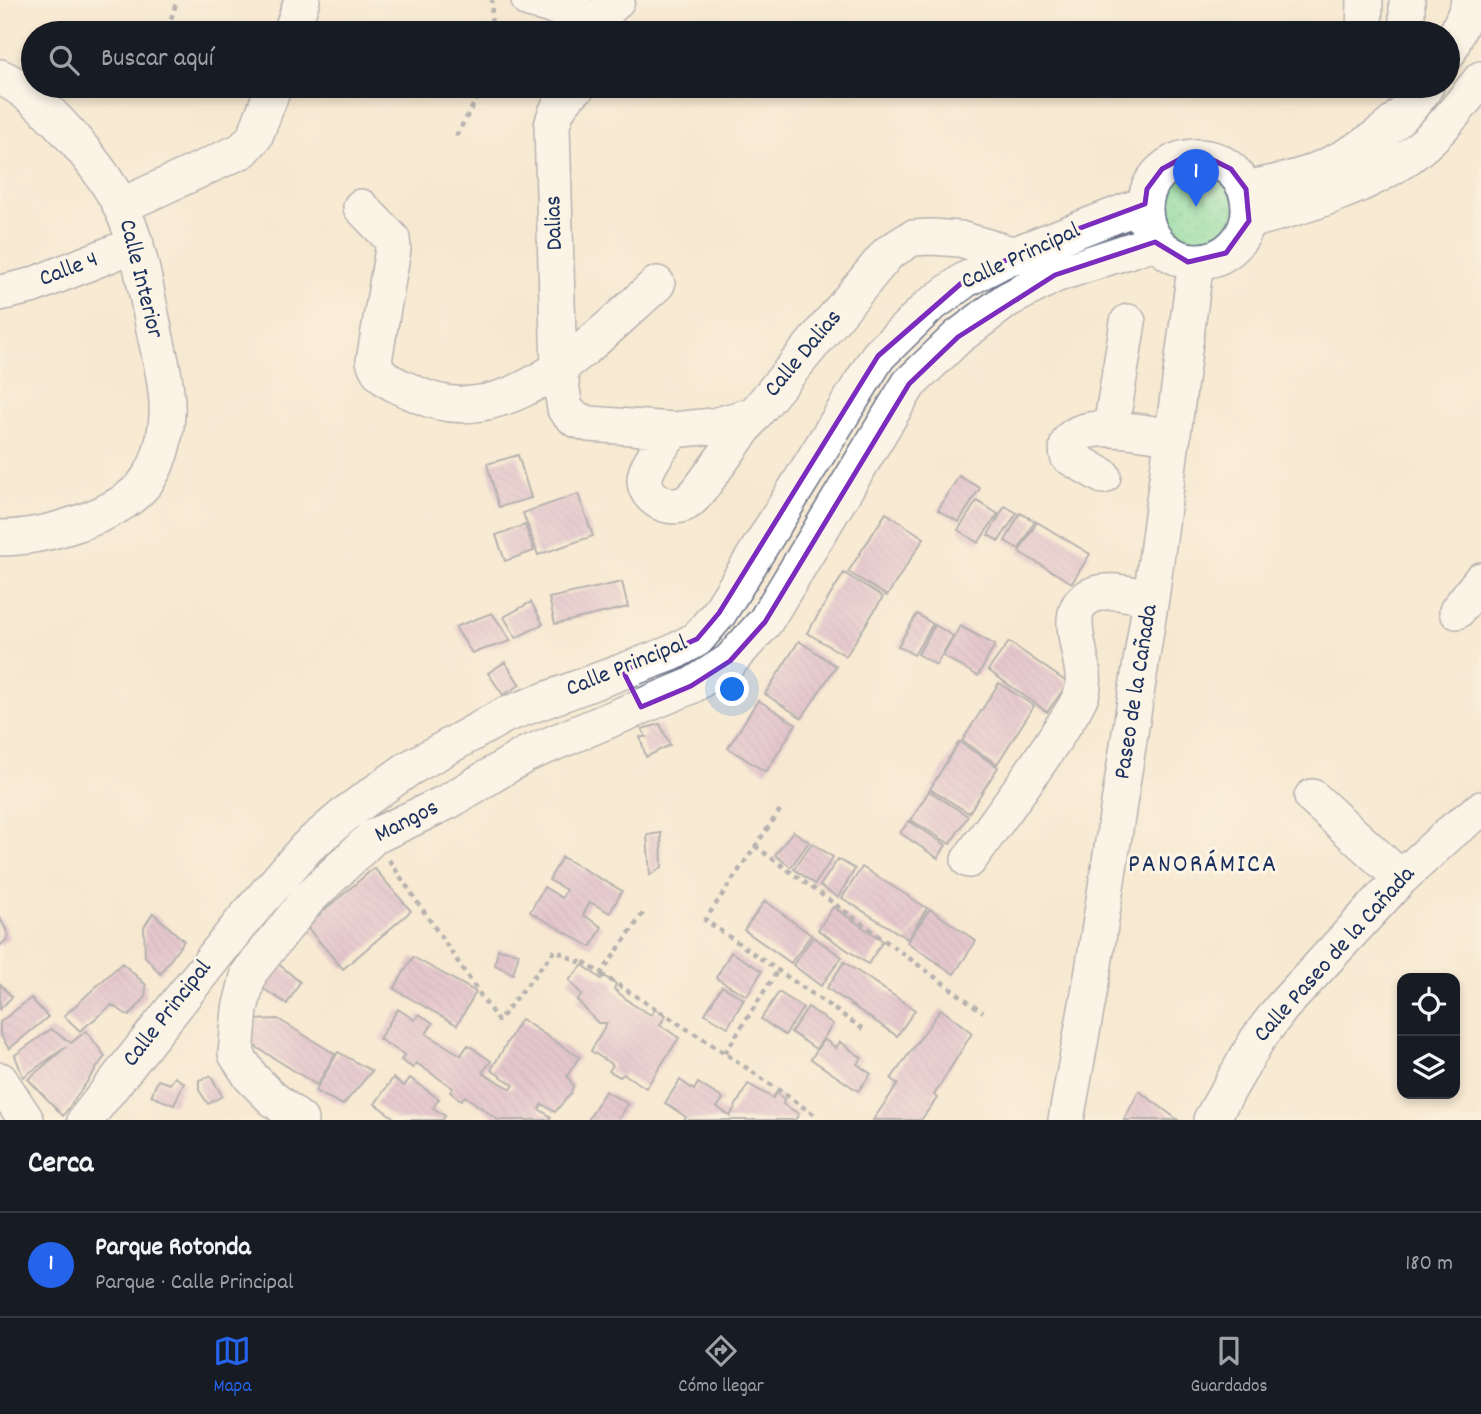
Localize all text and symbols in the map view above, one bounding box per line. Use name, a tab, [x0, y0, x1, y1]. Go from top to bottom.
search box	[21, 21, 1460, 98]
icon: search	[45, 41, 83, 79]
text: Buscar aquí	[101, 41, 213, 78]
pin: 1	[1173, 149, 1219, 207]
street label: Dalias	[537, 195, 573, 251]
street label: Calle Principal	[956, 214, 1086, 299]
street label: Calle Interior	[109, 216, 171, 342]
street label: Calle 4	[35, 243, 103, 297]
street label: Calle Dalias	[757, 303, 851, 405]
street label: Paseo de la Cañada	[1106, 601, 1168, 782]
street label: Calle Principal	[561, 627, 693, 707]
your location	[715, 672, 749, 706]
street label: Mangos	[369, 791, 445, 853]
district label: PANORÁMICA	[1128, 847, 1278, 884]
street label: Calle Paseo de la Cañada	[1246, 859, 1424, 1051]
street label: Calle Principal	[115, 953, 221, 1075]
map controls	[1397, 973, 1460, 1099]
button: locate	[1397, 973, 1460, 1036]
button: layers	[1397, 1036, 1460, 1099]
text: Cerca	[28, 1144, 93, 1187]
text: Parque Rotonda	[95, 1230, 251, 1267]
text: 1	[48, 1248, 54, 1281]
text: 180 m	[1405, 1248, 1453, 1281]
text: Parque · Calle Principal	[95, 1267, 293, 1300]
tab: Mapa	[213, 1332, 251, 1401]
tab: Cómo llegar	[678, 1332, 764, 1401]
tab: Guardados	[1191, 1332, 1268, 1401]

